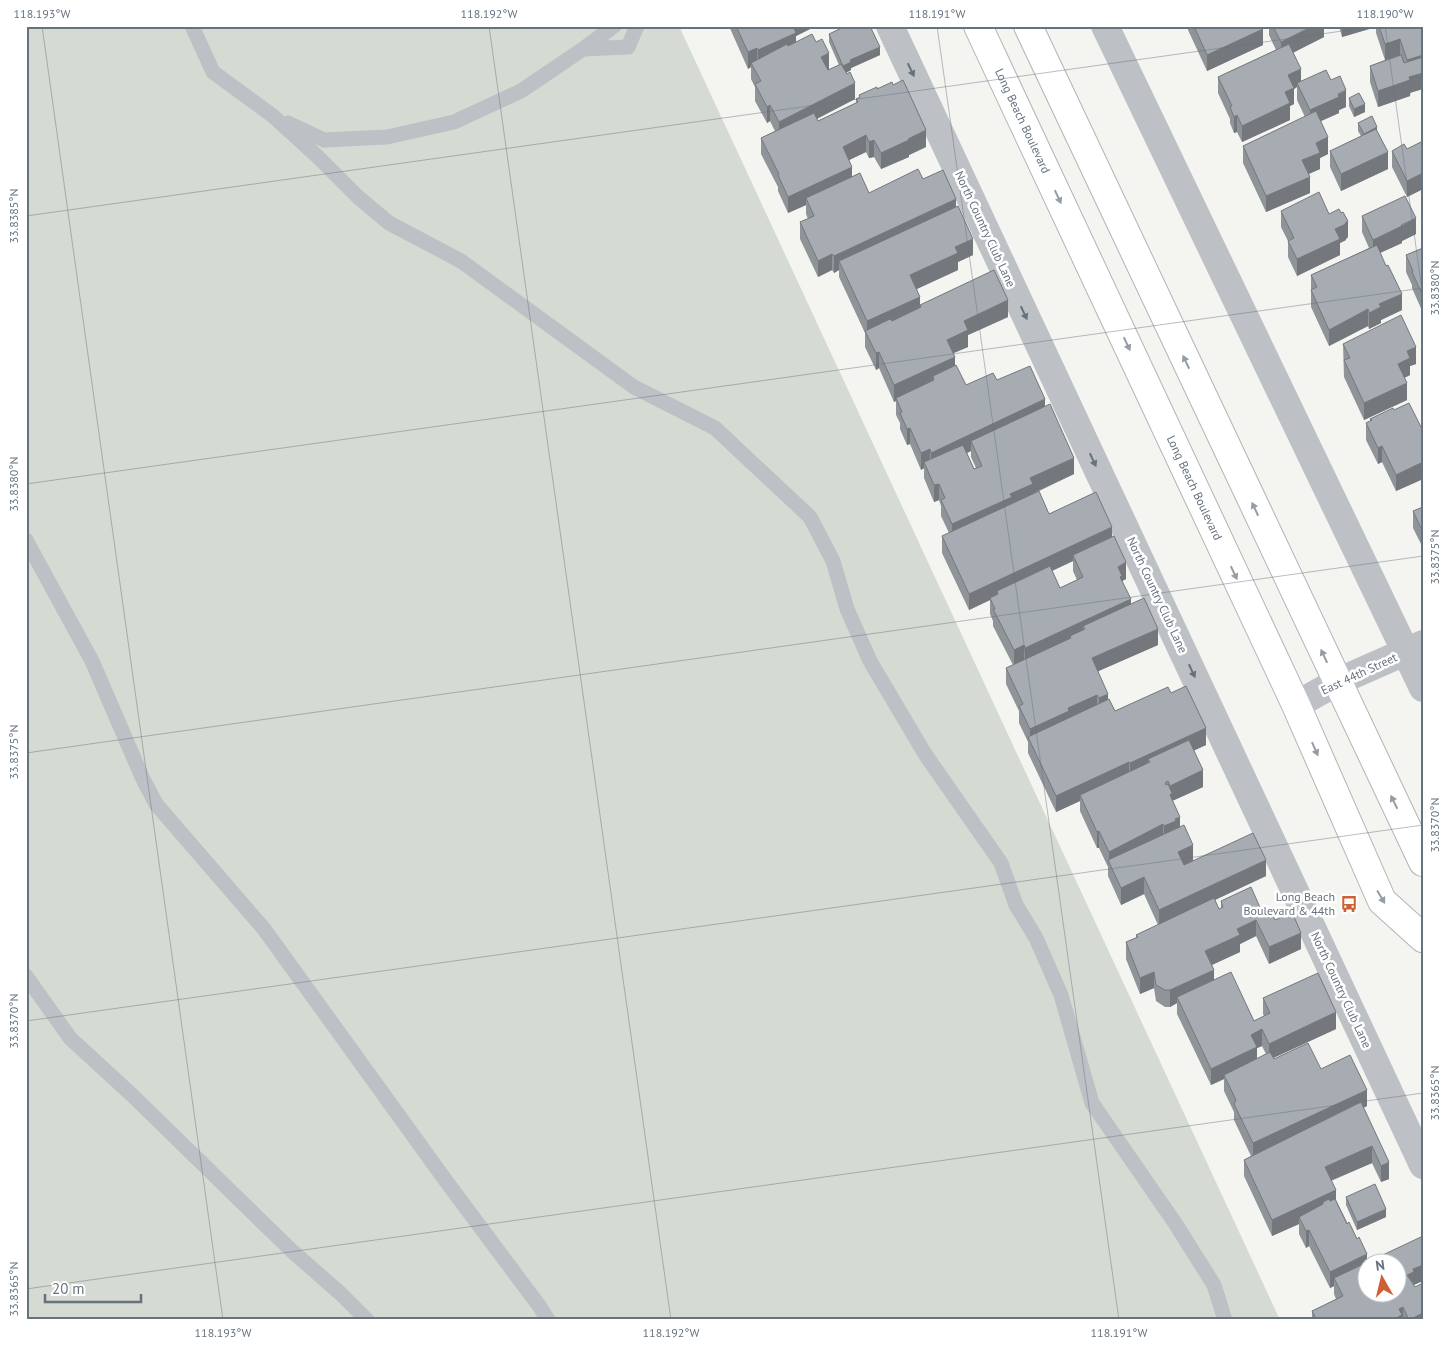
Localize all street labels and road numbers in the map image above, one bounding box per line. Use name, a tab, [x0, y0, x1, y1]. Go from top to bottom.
street label: Long Beach Boulevard	[992, 66, 1054, 176]
street label: North Country Club Lane	[952, 168, 1019, 289]
street label: Long Beach Boulevard	[1164, 433, 1226, 542]
street label: North Country Club Lane	[1124, 534, 1191, 655]
street label: East 44th Street	[1318, 649, 1399, 698]
street label: North Country Club Lane	[1308, 929, 1375, 1050]

